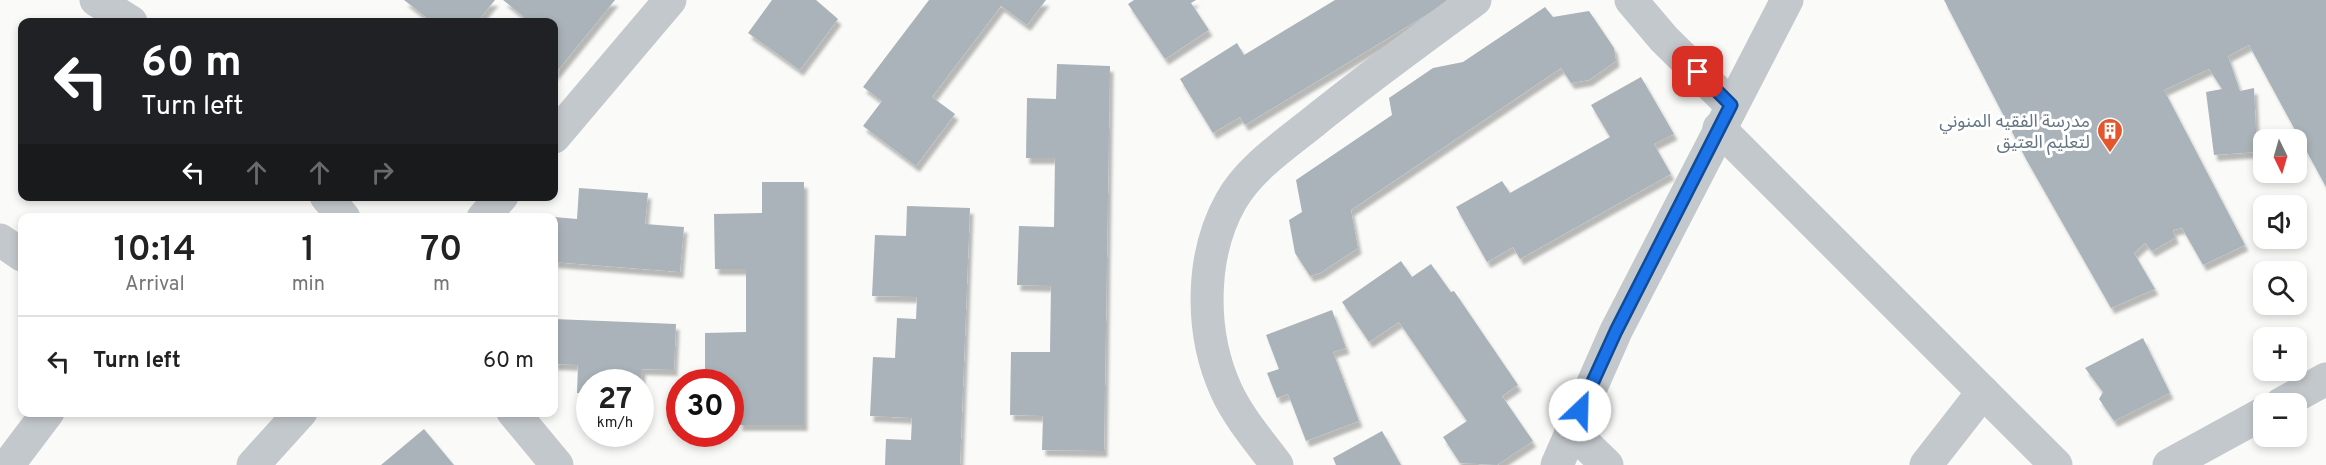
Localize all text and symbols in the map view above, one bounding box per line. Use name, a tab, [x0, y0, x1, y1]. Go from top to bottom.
text: 60 m	[141, 38, 242, 91]
icon: left	[42, 42, 120, 120]
pin	[1672, 46, 1723, 97]
icon: arrive	[1681, 55, 1714, 88]
text: Turn left	[141, 90, 243, 124]
place label: مدرسة الفقيه المنوني لتعليم العتيق	[1939, 111, 2090, 155]
building icon: مدرسة الفقيه المنوني لتعليم العتيق	[2095, 116, 2125, 154]
north arrow	[2253, 129, 2307, 183]
map controls	[2253, 129, 2307, 447]
icon: left	[177, 156, 210, 189]
icon: ahead	[240, 156, 273, 189]
icon: ahead	[303, 156, 336, 189]
icon: right	[366, 156, 399, 189]
button: sound	[2253, 195, 2307, 249]
text: 10:14	[113, 228, 196, 274]
text: 1	[301, 228, 315, 274]
text: 70	[420, 228, 463, 274]
button: search	[2253, 261, 2307, 315]
text: Arrival	[125, 272, 185, 298]
text: min	[292, 272, 325, 298]
text: m	[433, 272, 450, 298]
button: +	[2253, 327, 2307, 381]
icon: left	[42, 345, 75, 378]
text: Turn left	[93, 348, 181, 375]
text: 60 m	[483, 348, 534, 375]
speed limit sign: 30	[666, 369, 744, 447]
position arrow	[1548, 378, 1612, 442]
text: 27	[598, 382, 632, 419]
button: −	[2253, 393, 2307, 447]
text: km/h	[597, 414, 633, 433]

